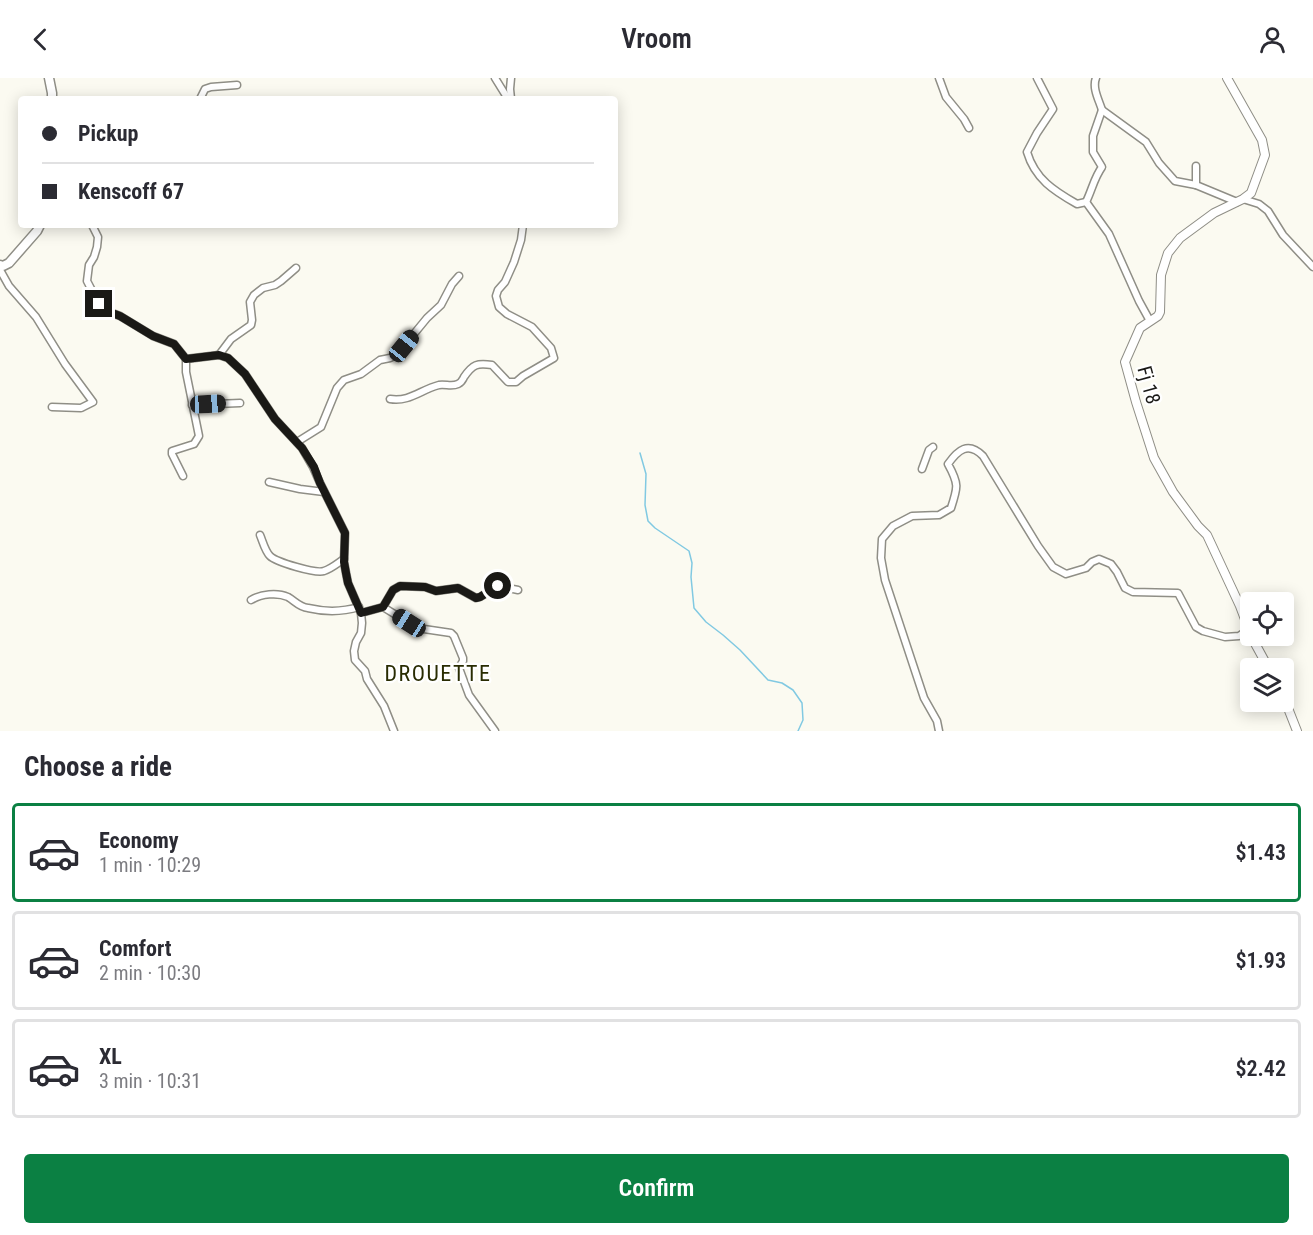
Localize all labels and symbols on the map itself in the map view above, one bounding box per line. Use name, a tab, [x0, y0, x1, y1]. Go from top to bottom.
route end	[85, 290, 112, 317]
car	[386, 326, 422, 366]
street label: Fj 18	[1132, 363, 1166, 407]
car	[190, 394, 226, 414]
route start	[484, 572, 511, 599]
car	[389, 606, 429, 640]
district label: DROUETTE	[385, 661, 491, 686]

